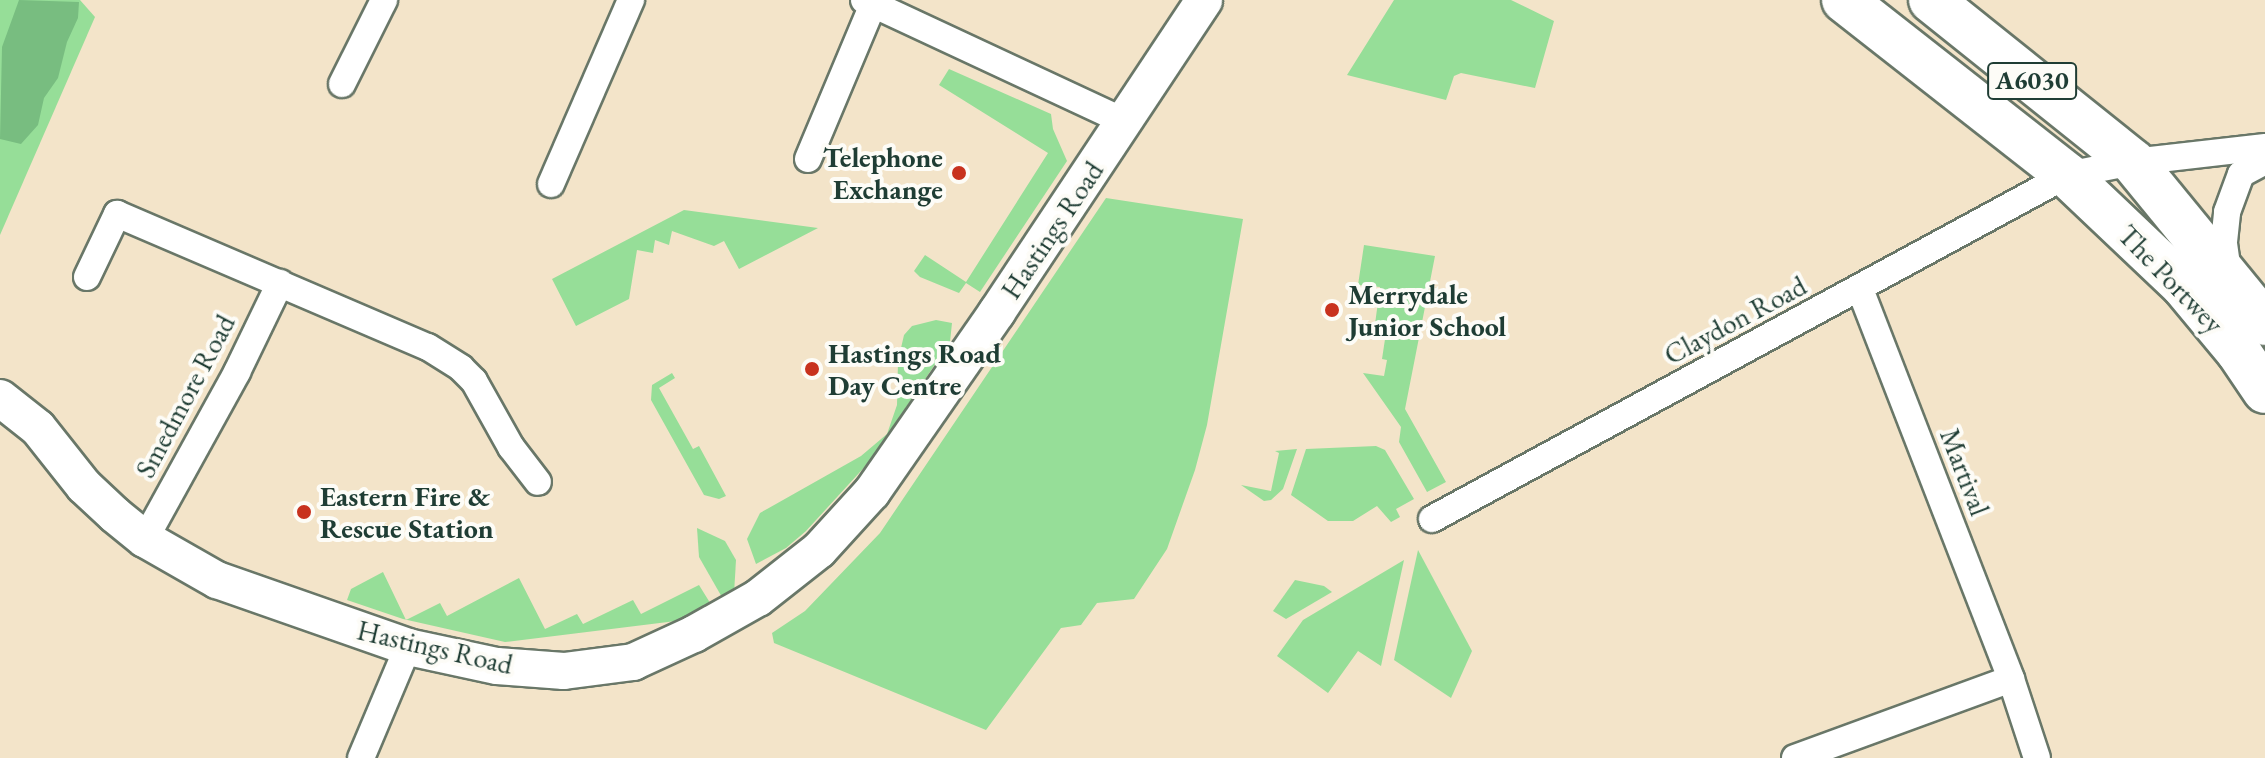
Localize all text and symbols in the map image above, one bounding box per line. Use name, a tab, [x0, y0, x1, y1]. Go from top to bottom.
road number: A6030	[1986, 59, 2078, 103]
place label: Telephone Exchange	[823, 140, 943, 206]
street label: Hastings Road	[994, 155, 1110, 305]
marker: Telephone Exchange	[950, 164, 968, 182]
street label: The Portwey	[2111, 218, 2231, 340]
street label: Claydon Road	[1658, 269, 1812, 371]
place label: Merrydale Junior School	[1348, 277, 1506, 343]
marker: Merrydale Junior School	[1323, 301, 1341, 319]
street label: Smedmore Road	[128, 309, 242, 483]
place label: Hastings Road Day Centre	[828, 336, 1001, 402]
marker: Hastings Road Day Centre	[803, 360, 821, 378]
street label: Martival	[1933, 424, 1997, 520]
place label: Eastern Fire & Rescue Station	[320, 479, 494, 545]
marker: Eastern Fire & Rescue Station	[295, 503, 313, 521]
street label: Hastings Road	[354, 613, 516, 681]

